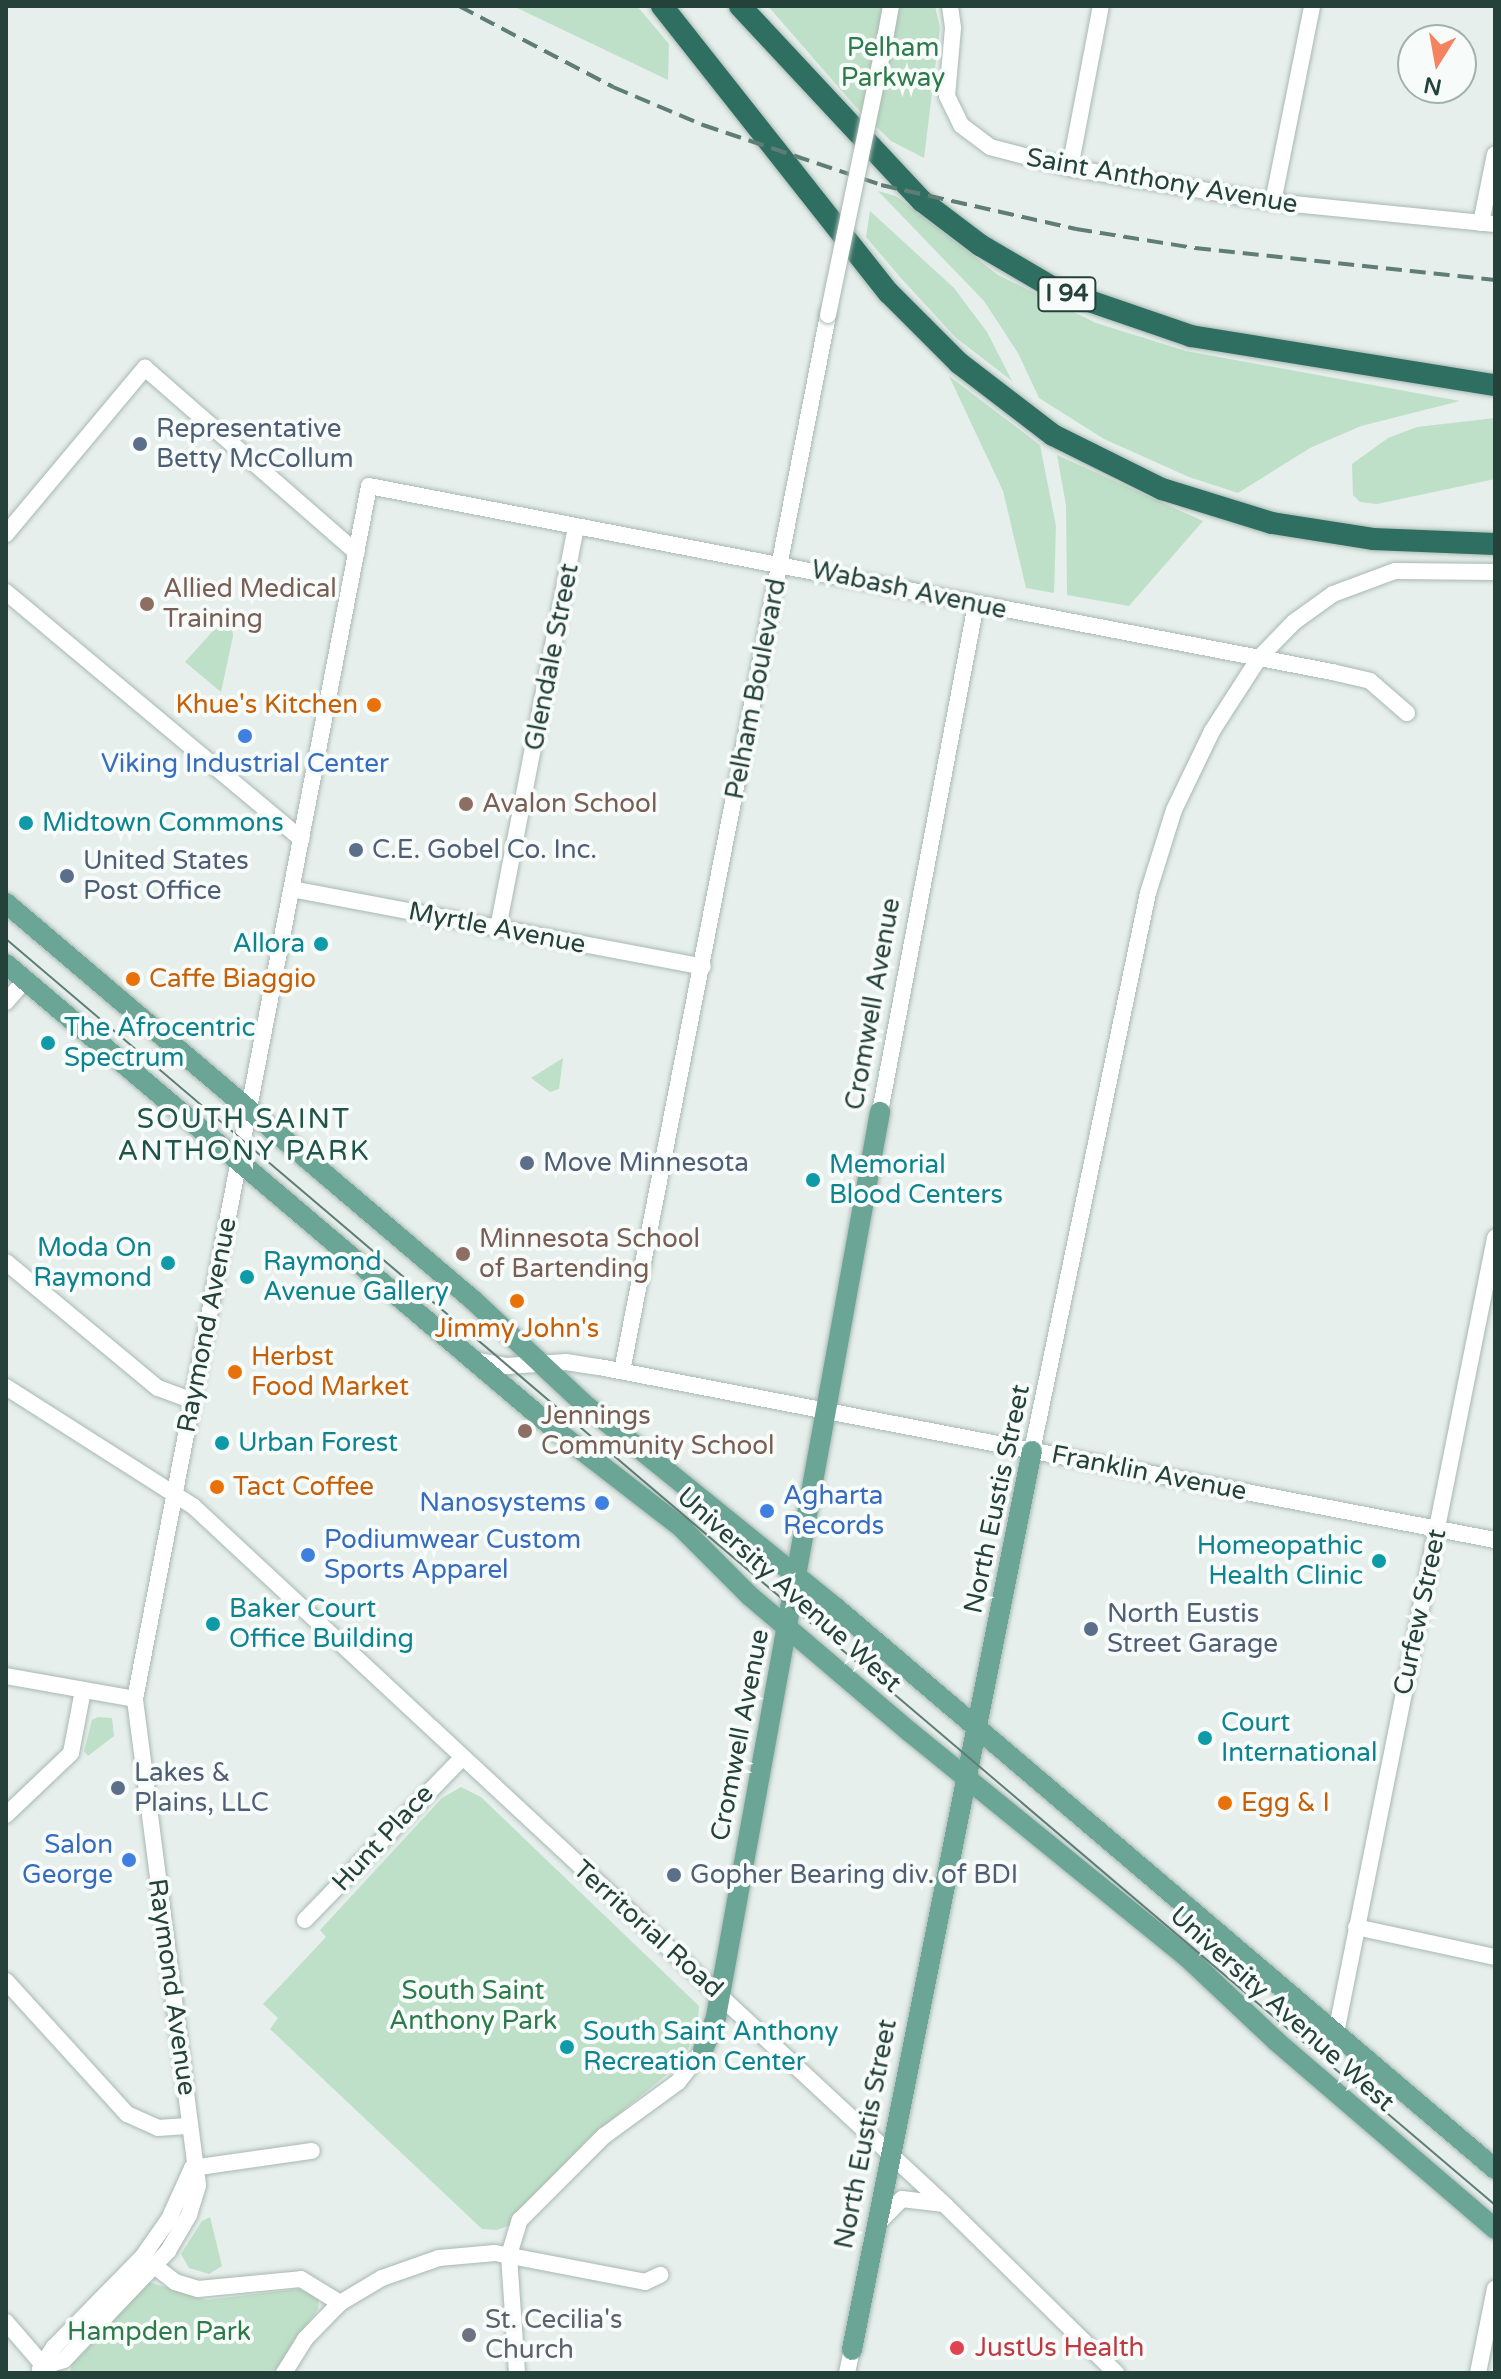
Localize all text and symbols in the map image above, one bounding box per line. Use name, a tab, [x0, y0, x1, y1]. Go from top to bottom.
north arrow	[1397, 24, 1477, 104]
park label: Pelham Parkway	[841, 32, 945, 94]
text: N	[1422, 71, 1444, 100]
street label: Saint Anthony Avenue	[1024, 142, 1300, 220]
road number: I 94	[1037, 274, 1097, 314]
place label: Representative Betty McCollum	[156, 413, 353, 474]
marker: Representative Betty McCollum	[131, 435, 149, 453]
street label: Wabash Avenue	[808, 554, 1010, 626]
street label: Glendale Street	[519, 561, 585, 753]
place label: Allied Medical Training	[163, 573, 337, 634]
street label: Pelham Boulevard	[719, 576, 793, 802]
marker: Allied Medical Training	[138, 595, 156, 613]
place label: Khue's Kitchen	[175, 689, 358, 721]
marker: Khue's Kitchen	[365, 696, 383, 714]
marker: Viking Industrial Center	[236, 727, 254, 745]
place label: Viking Industrial Center	[101, 748, 389, 780]
place label: Avalon School	[482, 788, 657, 820]
marker: Avalon School	[457, 795, 475, 813]
place label: Midtown Commons	[42, 807, 284, 839]
marker: Midtown Commons	[17, 814, 35, 832]
place label: C.E. Gobel Co. Inc.	[372, 834, 597, 866]
marker: C.E. Gobel Co. Inc.	[347, 841, 365, 859]
place label: United States Post Office	[83, 845, 249, 906]
marker: United States Post Office	[58, 867, 76, 885]
street label: Myrtle Avenue	[406, 896, 588, 960]
street label: Cromwell Avenue	[839, 896, 907, 1112]
place label: Allora	[232, 928, 305, 960]
marker: Allora	[312, 935, 330, 953]
place label: Caffe Biaggio	[149, 963, 316, 995]
marker: Caffe Biaggio	[124, 970, 142, 988]
place label: The Afrocentric Spectrum	[64, 1012, 255, 1074]
marker: The Afrocentric Spectrum	[39, 1034, 57, 1052]
district label: SOUTH SAINT ANTHONY PARK	[117, 1102, 371, 1168]
place label: Move Minnesota	[543, 1147, 749, 1179]
place label: Memorial Blood Centers	[829, 1149, 1003, 1210]
marker: Move Minnesota	[518, 1154, 536, 1172]
marker: Memorial Blood Centers	[804, 1171, 822, 1189]
street label: Raymond Avenue	[171, 1215, 243, 1435]
place label: Minnesota School of Bartending	[479, 1223, 700, 1284]
place label: Moda On Raymond	[33, 1232, 152, 1294]
marker: Minnesota School of Bartending	[454, 1245, 472, 1263]
place label: Raymond Avenue Gallery	[263, 1246, 449, 1308]
marker: Moda On Raymond	[159, 1254, 177, 1272]
marker: Raymond Avenue Gallery	[238, 1268, 256, 1286]
marker: Jimmy John's	[508, 1292, 526, 1310]
place label: Jimmy John's	[435, 1313, 599, 1345]
place label: Herbst Food Market	[251, 1341, 409, 1402]
marker: Herbst Food Market	[226, 1363, 244, 1381]
street label: North Eustis Street	[957, 1382, 1037, 1616]
place label: Jennings Community School	[541, 1400, 775, 1462]
marker: Jennings Community School	[516, 1422, 534, 1440]
place label: Urban Forest	[238, 1427, 398, 1459]
marker: Urban Forest	[213, 1434, 231, 1452]
street label: Franklin Avenue	[1049, 1439, 1249, 1507]
place label: Tact Coffee	[233, 1471, 374, 1503]
marker: Tact Coffee	[208, 1478, 226, 1496]
place label: Agharta Records	[783, 1480, 884, 1542]
street label: University Avenue West	[670, 1481, 908, 1699]
place label: Nanosystems	[419, 1487, 586, 1519]
marker: Nanosystems	[593, 1494, 611, 1512]
marker: Agharta Records	[758, 1502, 776, 1520]
place label: Podiumwear Custom Sports Apparel	[324, 1524, 581, 1586]
street label: Curfew Street	[1387, 1526, 1453, 1698]
place label: Homeopathic Health Clinic	[1197, 1530, 1363, 1592]
marker: Podiumwear Custom Sports Apparel	[299, 1546, 317, 1564]
marker: Homeopathic Health Clinic	[1370, 1552, 1388, 1570]
place label: Baker Court Office Building	[229, 1593, 414, 1654]
place label: North Eustis Street Garage	[1107, 1598, 1278, 1660]
marker: Baker Court Office Building	[204, 1615, 222, 1633]
marker: North Eustis Street Garage	[1082, 1620, 1100, 1638]
street label: Cromwell Avenue	[704, 1627, 776, 1843]
place label: Court International	[1221, 1707, 1377, 1768]
marker: Court International	[1196, 1729, 1214, 1747]
place label: Lakes & Plains, LLC	[134, 1757, 269, 1818]
street label: Hunt Place	[326, 1778, 440, 1898]
marker: Lakes & Plains, LLC	[109, 1779, 127, 1797]
place label: Egg & I	[1241, 1787, 1330, 1819]
marker: Egg & I	[1216, 1794, 1234, 1812]
place label: Salon George	[22, 1829, 113, 1890]
marker: Salon George	[120, 1851, 138, 1869]
street label: Territorial Road	[567, 1854, 729, 2004]
place label: Gopher Bearing div. of BDI	[690, 1859, 1018, 1891]
marker: Gopher Bearing div. of BDI	[665, 1866, 683, 1884]
street label: Raymond Avenue	[141, 1877, 203, 2097]
street label: University Avenue West	[1163, 1900, 1401, 2118]
park label: South Saint Anthony Park	[389, 1975, 557, 2036]
place label: South Saint Anthony Recreation Center	[583, 2016, 838, 2078]
street label: North Eustis Street	[828, 2017, 904, 2251]
marker: South Saint Anthony Recreation Center	[558, 2038, 576, 2056]
place label: St. Cecilia's Church	[485, 2304, 622, 2366]
park label: Hampden Park	[67, 2316, 251, 2348]
marker: St. Cecilia's Church	[460, 2326, 478, 2344]
place label: JustUs Health	[975, 2332, 1144, 2364]
marker: JustUs Health	[946, 2337, 968, 2359]

